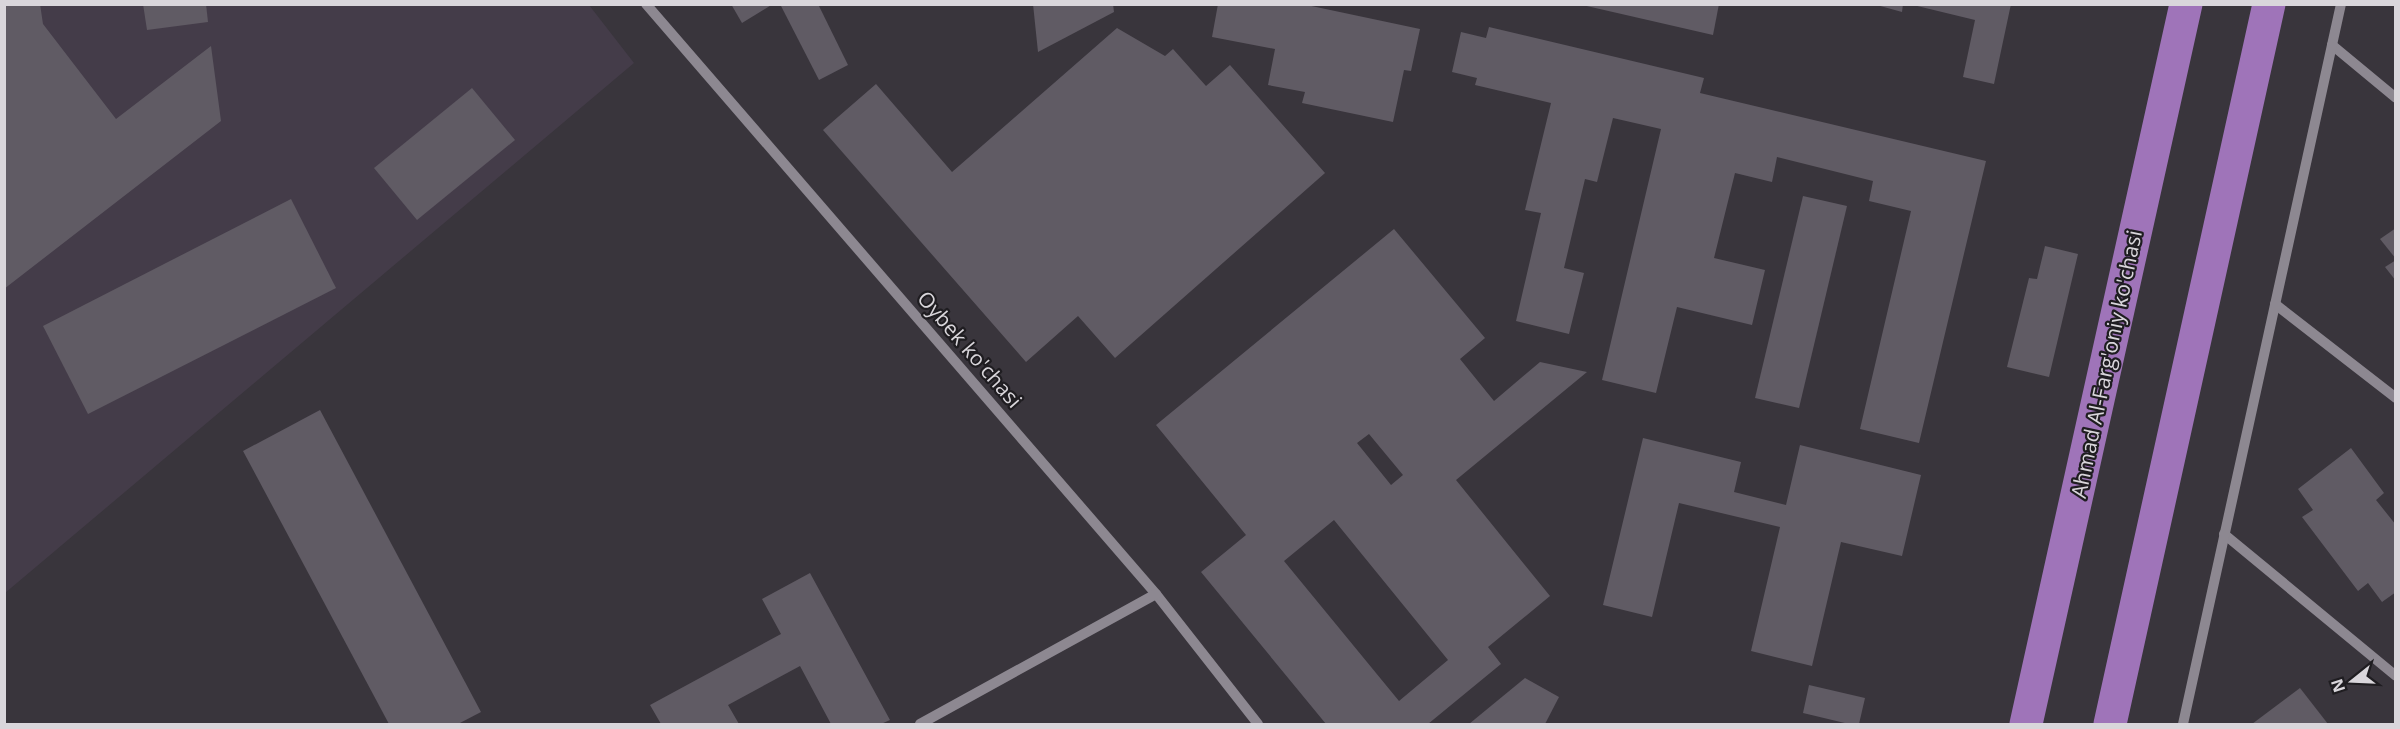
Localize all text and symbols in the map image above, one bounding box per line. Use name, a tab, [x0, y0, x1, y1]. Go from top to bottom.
street label: Ahmad Al-Farg'oniy ko'chasi	[2064, 228, 2148, 500]
street label: Oybek ko'chasi	[911, 285, 1029, 413]
north arrow	[2322, 651, 2382, 711]
text: N	[2325, 676, 2350, 695]

